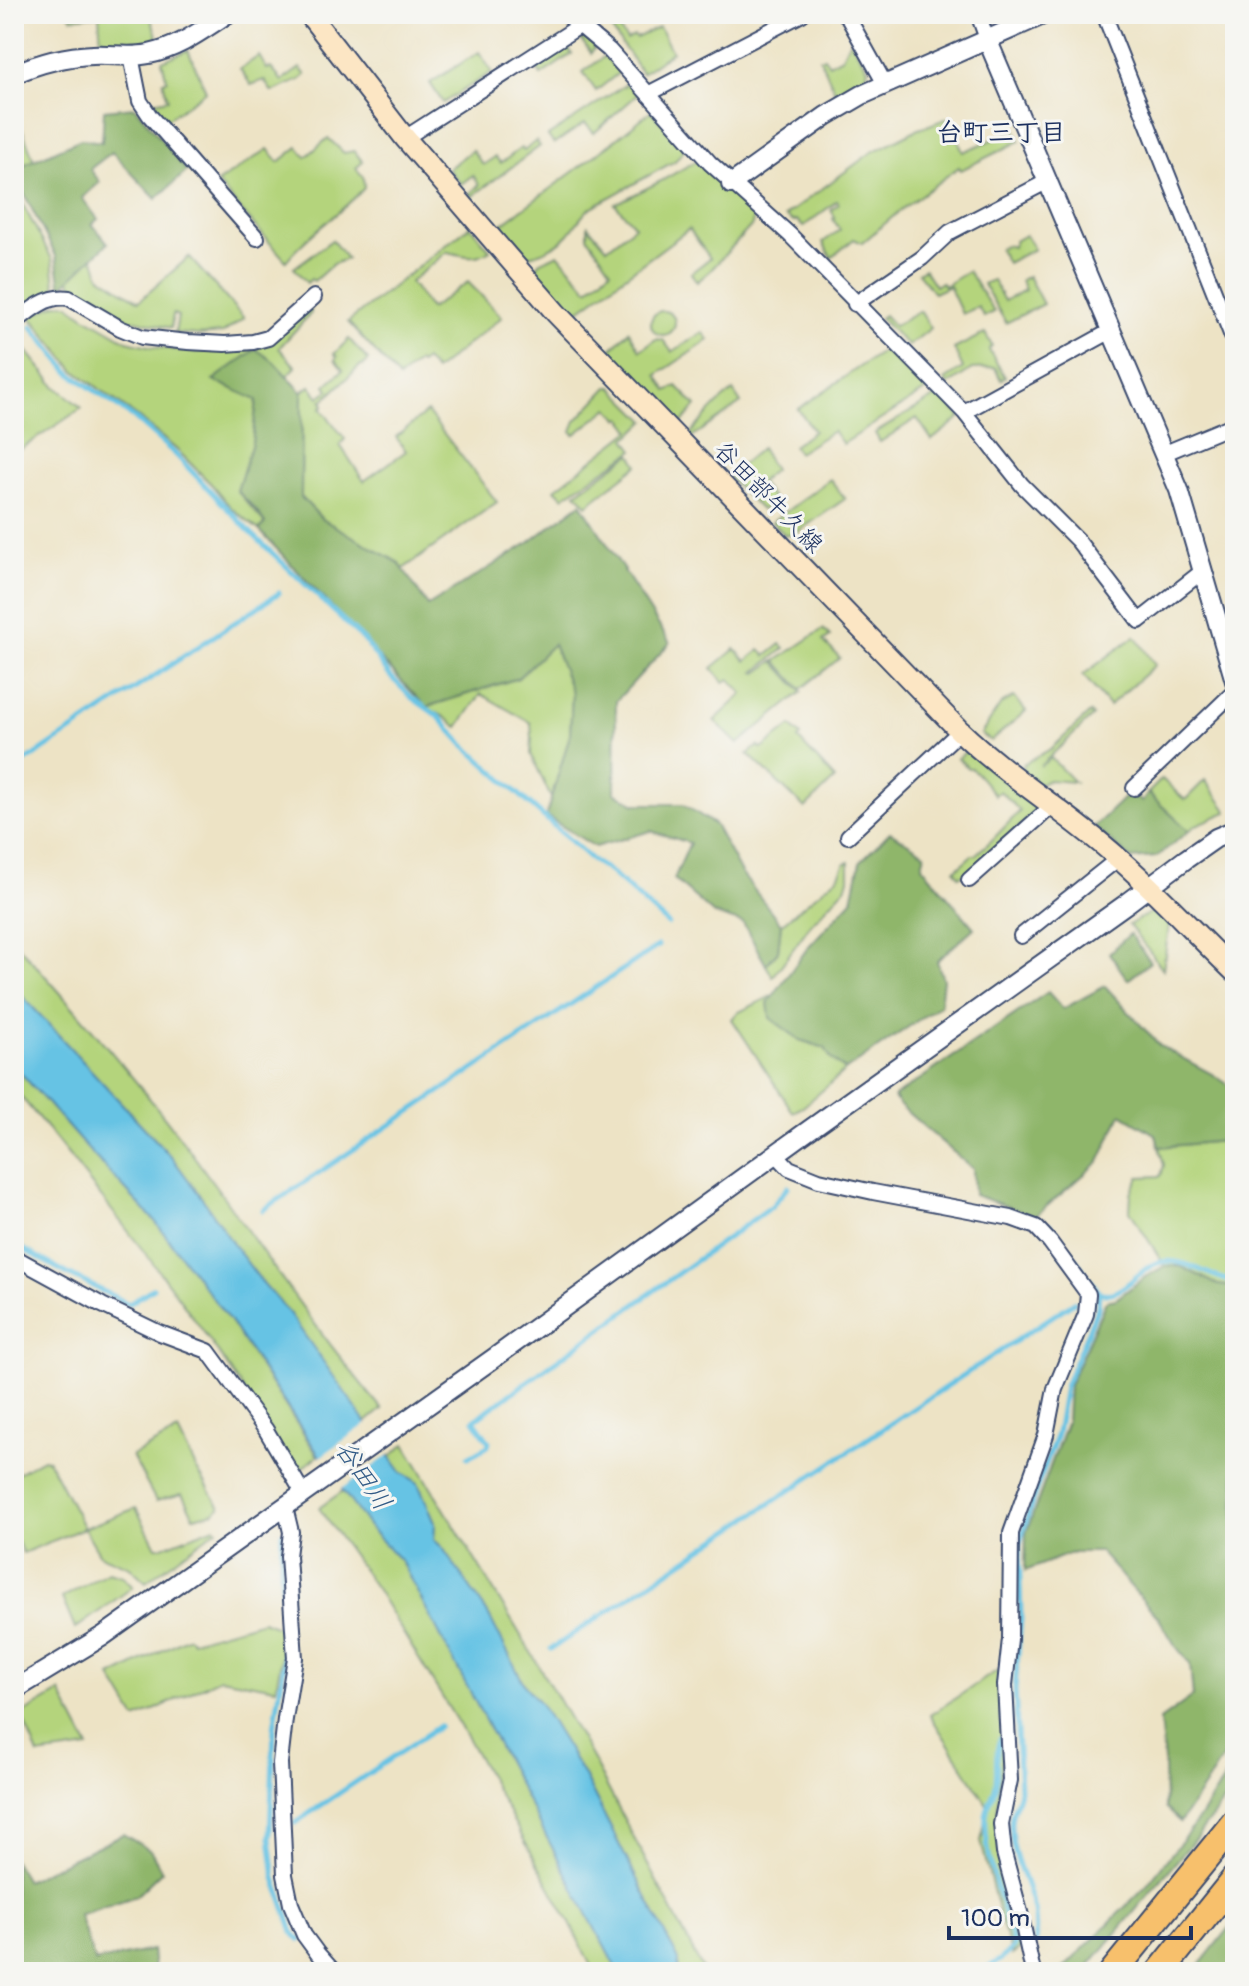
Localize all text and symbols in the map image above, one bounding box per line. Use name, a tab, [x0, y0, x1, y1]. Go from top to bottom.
district label: 台町三丁目	[936, 117, 1066, 149]
street label: 谷田部牛久線	[708, 435, 829, 559]
water label: 谷田川	[328, 1434, 398, 1517]
scale bar	[949, 1890, 1191, 1940]
text: 100 m	[961, 1904, 1030, 1933]

